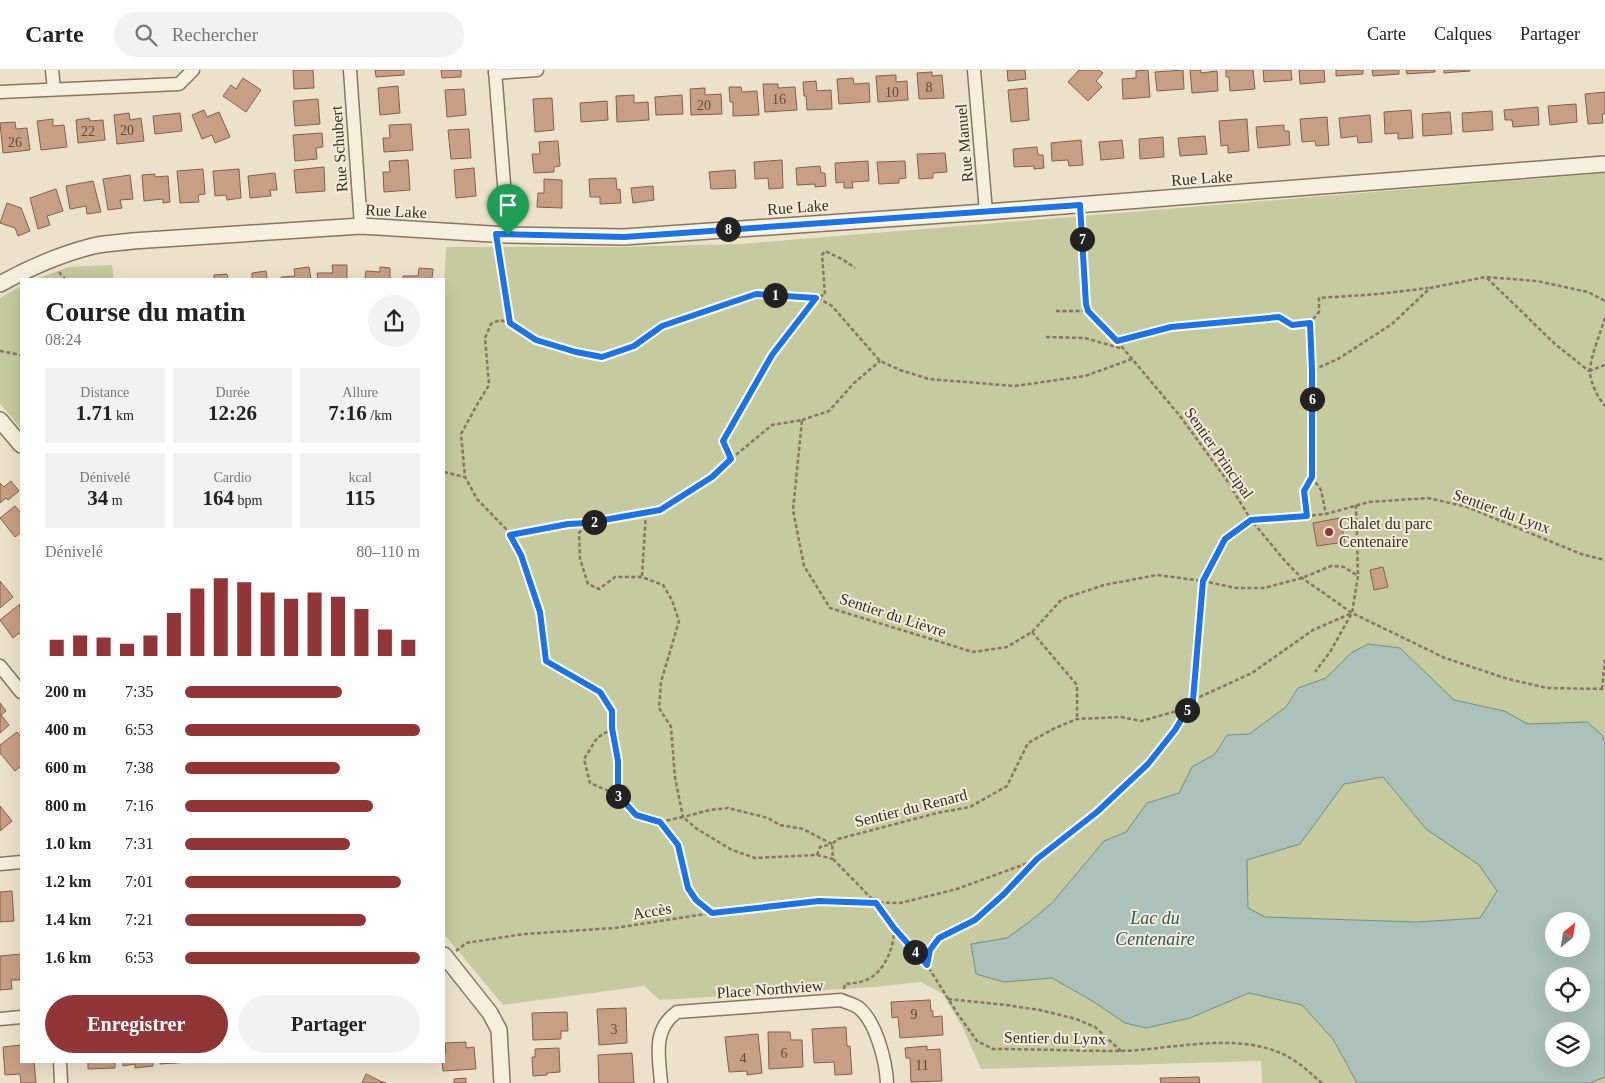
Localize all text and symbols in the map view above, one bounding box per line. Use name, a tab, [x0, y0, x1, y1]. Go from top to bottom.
search box	[114, 12, 464, 57]
text: Carte	[25, 21, 84, 47]
icon: search	[132, 21, 160, 49]
text: Rechercher	[172, 24, 258, 45]
text: Carte	[1367, 24, 1406, 44]
text: Calques	[1434, 24, 1492, 44]
text: Partager	[1520, 24, 1580, 44]
house number: 8	[926, 80, 933, 95]
house number: 10	[885, 85, 899, 100]
house number: 16	[772, 92, 786, 107]
house number: 20	[697, 98, 711, 113]
street label: Rue Manuel	[952, 103, 976, 183]
street label: Rue Schubert	[327, 105, 351, 193]
house number: 20	[120, 123, 134, 138]
house number: 22	[81, 124, 95, 139]
house number: 26	[8, 135, 22, 150]
street label: Rue Lake	[1171, 167, 1233, 189]
pin	[487, 184, 529, 235]
icon: arrive	[494, 191, 522, 219]
street label: Rue Lake	[767, 196, 829, 218]
street label: Rue Lake	[365, 201, 427, 221]
pin: 8	[716, 216, 740, 242]
text: 8	[725, 222, 732, 237]
pin: 7	[1070, 226, 1094, 252]
text: 7	[1079, 232, 1086, 247]
pin: 1	[762, 282, 788, 308]
text: 1	[772, 288, 779, 303]
button: share	[368, 295, 420, 347]
text: Course du matin	[45, 296, 246, 327]
text: 08:24	[45, 331, 81, 348]
text: Distance	[80, 385, 129, 400]
text: Durée	[215, 385, 250, 400]
text: Allure	[342, 385, 378, 400]
pin: 6	[1300, 386, 1324, 412]
text: 6	[1309, 392, 1316, 407]
text: 1.71	[76, 401, 113, 425]
text: 12:26	[208, 401, 257, 425]
text: 7:16	[328, 401, 367, 425]
street label: Sentier Principal	[1181, 404, 1257, 503]
text: km	[113, 408, 134, 423]
text: /km	[367, 408, 392, 423]
text: Dénivelé	[80, 470, 130, 485]
text: Cardio	[213, 470, 252, 485]
text: kcal	[348, 470, 372, 485]
text: 34	[87, 486, 108, 510]
text: 164	[203, 486, 234, 510]
text: 115	[345, 486, 375, 510]
street label: Sentier du Lynx	[1451, 486, 1553, 537]
text: m	[108, 493, 123, 508]
text: bpm	[234, 493, 262, 508]
pin: 2	[582, 510, 606, 534]
text: 2	[591, 515, 598, 530]
place label: Chalet du parc Centenaire	[1339, 515, 1432, 550]
marker: Chalet du parc Centenaire	[1323, 526, 1335, 538]
text: Dénivelé	[45, 543, 103, 560]
text: 80–110 m	[356, 543, 420, 560]
street label: Sentier du Lièvre	[838, 590, 948, 640]
text: 200 m	[45, 683, 86, 700]
text: 7:35	[125, 683, 153, 700]
pin: 5	[1174, 698, 1200, 722]
text: 5	[1184, 703, 1191, 718]
text: 400 m	[45, 721, 86, 738]
text: 6:53	[125, 721, 153, 738]
text: 600 m	[45, 759, 86, 776]
text: 7:38	[125, 759, 153, 776]
pin: 3	[606, 784, 630, 808]
street label: Sentier du Renard	[853, 786, 969, 830]
text: 3	[615, 789, 622, 804]
text: 800 m	[45, 797, 86, 814]
text: 7:16	[125, 797, 153, 814]
text: 1.0 km	[45, 835, 91, 852]
text: 7:31	[125, 835, 153, 852]
text: 1.2 km	[45, 873, 91, 890]
text: 7:01	[125, 873, 153, 890]
street label: Accès	[631, 900, 673, 922]
water label: Lac du Centenaire	[1115, 908, 1195, 949]
text: 1.4 km	[45, 911, 91, 928]
text: 7:21	[125, 911, 153, 928]
north arrow	[1545, 912, 1590, 958]
map controls	[1545, 912, 1590, 1067]
pin: 4	[902, 940, 928, 964]
text: 4	[912, 945, 919, 960]
text: 1.6 km	[45, 949, 91, 966]
text: 6:53	[125, 949, 153, 966]
button: locate	[1545, 967, 1590, 1012]
street label: Place Northview	[716, 977, 824, 1001]
button: Enregistrer	[45, 995, 228, 1053]
button: Partager	[238, 995, 420, 1053]
house number: 9	[911, 1007, 918, 1022]
house number: 3	[611, 1022, 618, 1037]
button: layers	[1545, 1022, 1590, 1067]
street label: Sentier du Lynx	[1004, 1029, 1106, 1048]
house number: 6	[781, 1046, 788, 1061]
house number: 4	[740, 1051, 747, 1066]
house number: 11	[915, 1058, 929, 1073]

